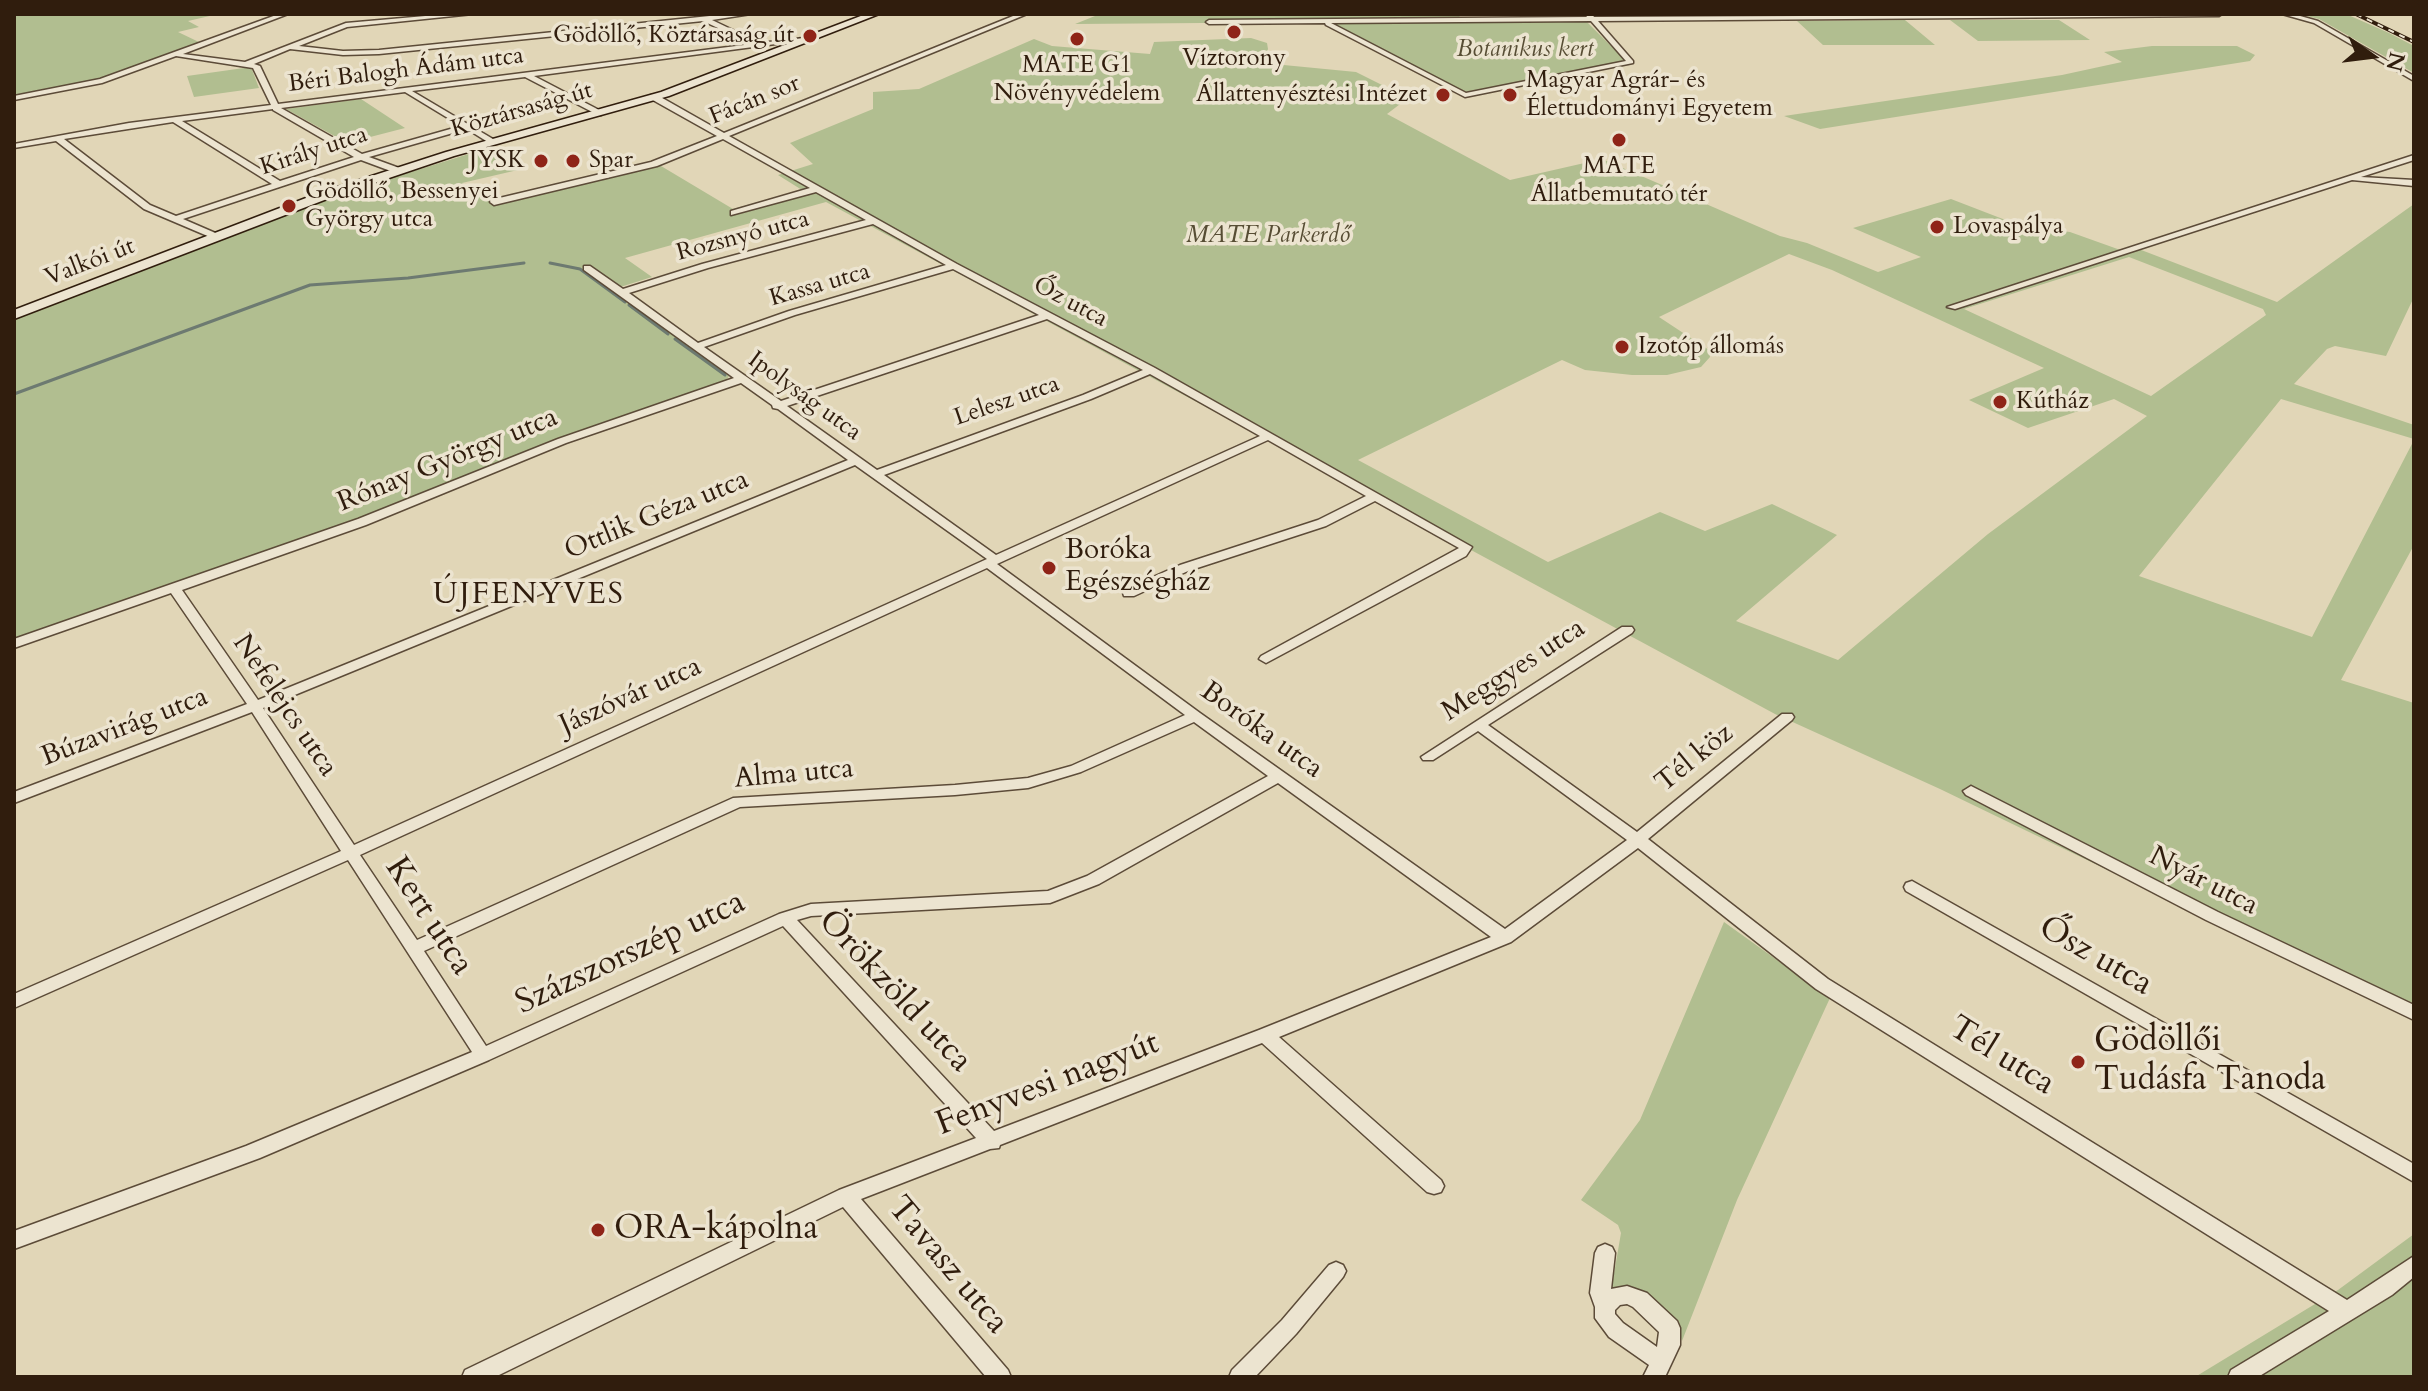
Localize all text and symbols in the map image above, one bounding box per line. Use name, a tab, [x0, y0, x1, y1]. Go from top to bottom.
north arrow	[2332, 16, 2412, 96]
place label: Gödöllő, Köztársaság út	[553, 22, 794, 50]
marker: Víztorony	[1225, 23, 1243, 41]
marker: Gödöllő, Köztársaság út	[801, 27, 819, 45]
marker: MATE G1 Növényvédelem	[1068, 30, 1086, 48]
park label: Botanikus kert	[1456, 36, 1594, 64]
street label: Béri Balogh Ádám utca	[287, 42, 525, 100]
place label: Víztorony	[1182, 45, 1286, 73]
text: N	[2378, 49, 2412, 75]
place label: MATE G1 Növényvédelem	[994, 52, 1160, 108]
place label: Magyar Agrár- és Élettudományi Egyetem	[1526, 67, 1773, 123]
street label: Fácán sor	[705, 70, 805, 132]
street label: Köztársaság út	[448, 77, 596, 145]
place label: Állattenyésztési Intézet	[1196, 81, 1427, 109]
marker: Állattenyésztési Intézet	[1434, 86, 1452, 104]
marker: Magyar Agrár- és Élettudományi Egyetem	[1501, 86, 1519, 104]
street label: Király utca	[257, 121, 371, 183]
marker: MATE Állatbemutató tér	[1610, 131, 1628, 149]
place label: JYSK	[469, 147, 525, 175]
place label: Spar	[589, 147, 633, 175]
marker: JYSK	[532, 152, 550, 170]
marker: Spar	[564, 152, 582, 170]
place label: MATE Állatbemutató tér	[1531, 153, 1707, 209]
place label: Gödöllő, Bessenyei György utca	[305, 178, 499, 234]
marker: Gödöllő, Bessenyei György utca	[280, 197, 298, 215]
street label: Rozsnyó utca	[674, 205, 812, 269]
place label: Lovaspálya	[1953, 213, 2063, 241]
marker: Lovaspálya	[1928, 218, 1946, 236]
park label: MATE Parkerdő	[1186, 222, 1350, 250]
street label: Valkói út	[41, 233, 139, 293]
street label: Kassa utca	[766, 258, 874, 314]
street label: Őz utca	[1028, 272, 1112, 334]
place label: Izotóp állomás	[1638, 333, 1784, 361]
marker: Izotóp állomás	[1613, 338, 1631, 356]
street label: Ipolyság utca	[742, 346, 866, 448]
street label: Lelesz utca	[950, 371, 1064, 433]
place label: Kútház	[2016, 388, 2089, 416]
marker: Kútház	[1991, 393, 2009, 411]
street label: Rónay György utca	[333, 402, 563, 520]
street label: Ottlik Géza utca	[560, 464, 754, 568]
place label: Boróka Egészségház	[1065, 535, 1210, 601]
marker: Boróka Egészségház	[1040, 559, 1058, 577]
district label: ÚJFENYVES	[433, 578, 625, 614]
street label: Meggyes utca	[1436, 612, 1592, 730]
street label: Nefelejcs utca	[224, 628, 344, 784]
street label: Jászóvár utca	[555, 651, 707, 743]
street label: Boróka utca	[1193, 675, 1329, 787]
street label: Búzavirág utca	[37, 681, 213, 775]
street label: Tél köz	[1649, 717, 1741, 801]
street label: Alma utca	[733, 753, 855, 797]
street label: Nyár utca	[2143, 840, 2263, 924]
street label: Kert utca	[375, 850, 481, 984]
street label: Százszorszép utca	[510, 883, 752, 1025]
street label: Örökzöld utca	[808, 902, 980, 1082]
street label: Ősz utca	[2031, 908, 2159, 1006]
street label: Tél utca	[1940, 1008, 2062, 1106]
place label: Gödöllői Tudásfa Tanoda	[2094, 1022, 2326, 1102]
street label: Fenyvesi nagyút	[931, 1024, 1165, 1146]
marker: Gödöllői Tudásfa Tanoda	[2069, 1053, 2087, 1071]
street label: Tavasz utca	[878, 1189, 1016, 1343]
place label: ORA-kápolna	[614, 1210, 818, 1250]
marker: ORA-kápolna	[589, 1221, 607, 1239]

